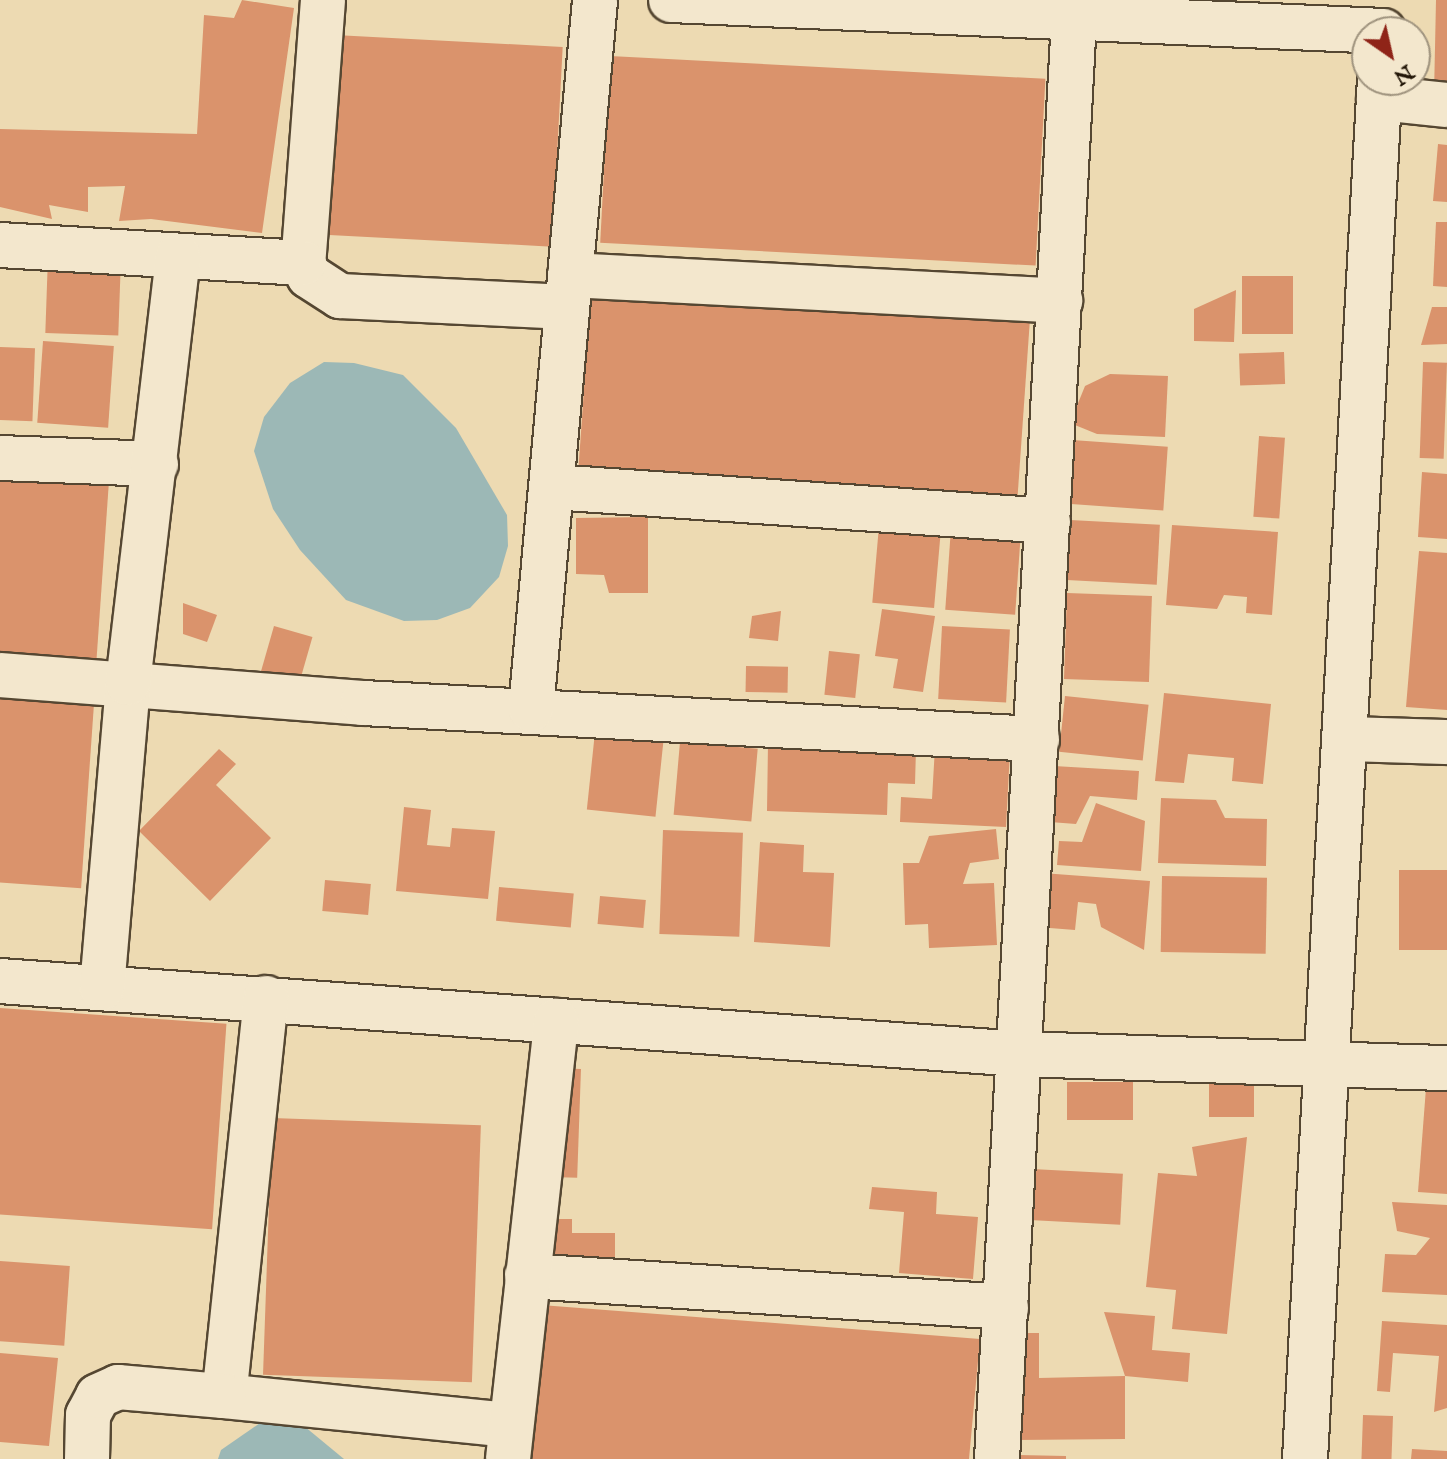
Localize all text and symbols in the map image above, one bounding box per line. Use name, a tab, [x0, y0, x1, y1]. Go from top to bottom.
north arrow	[1351, 16, 1431, 96]
text: N	[1388, 57, 1419, 91]

